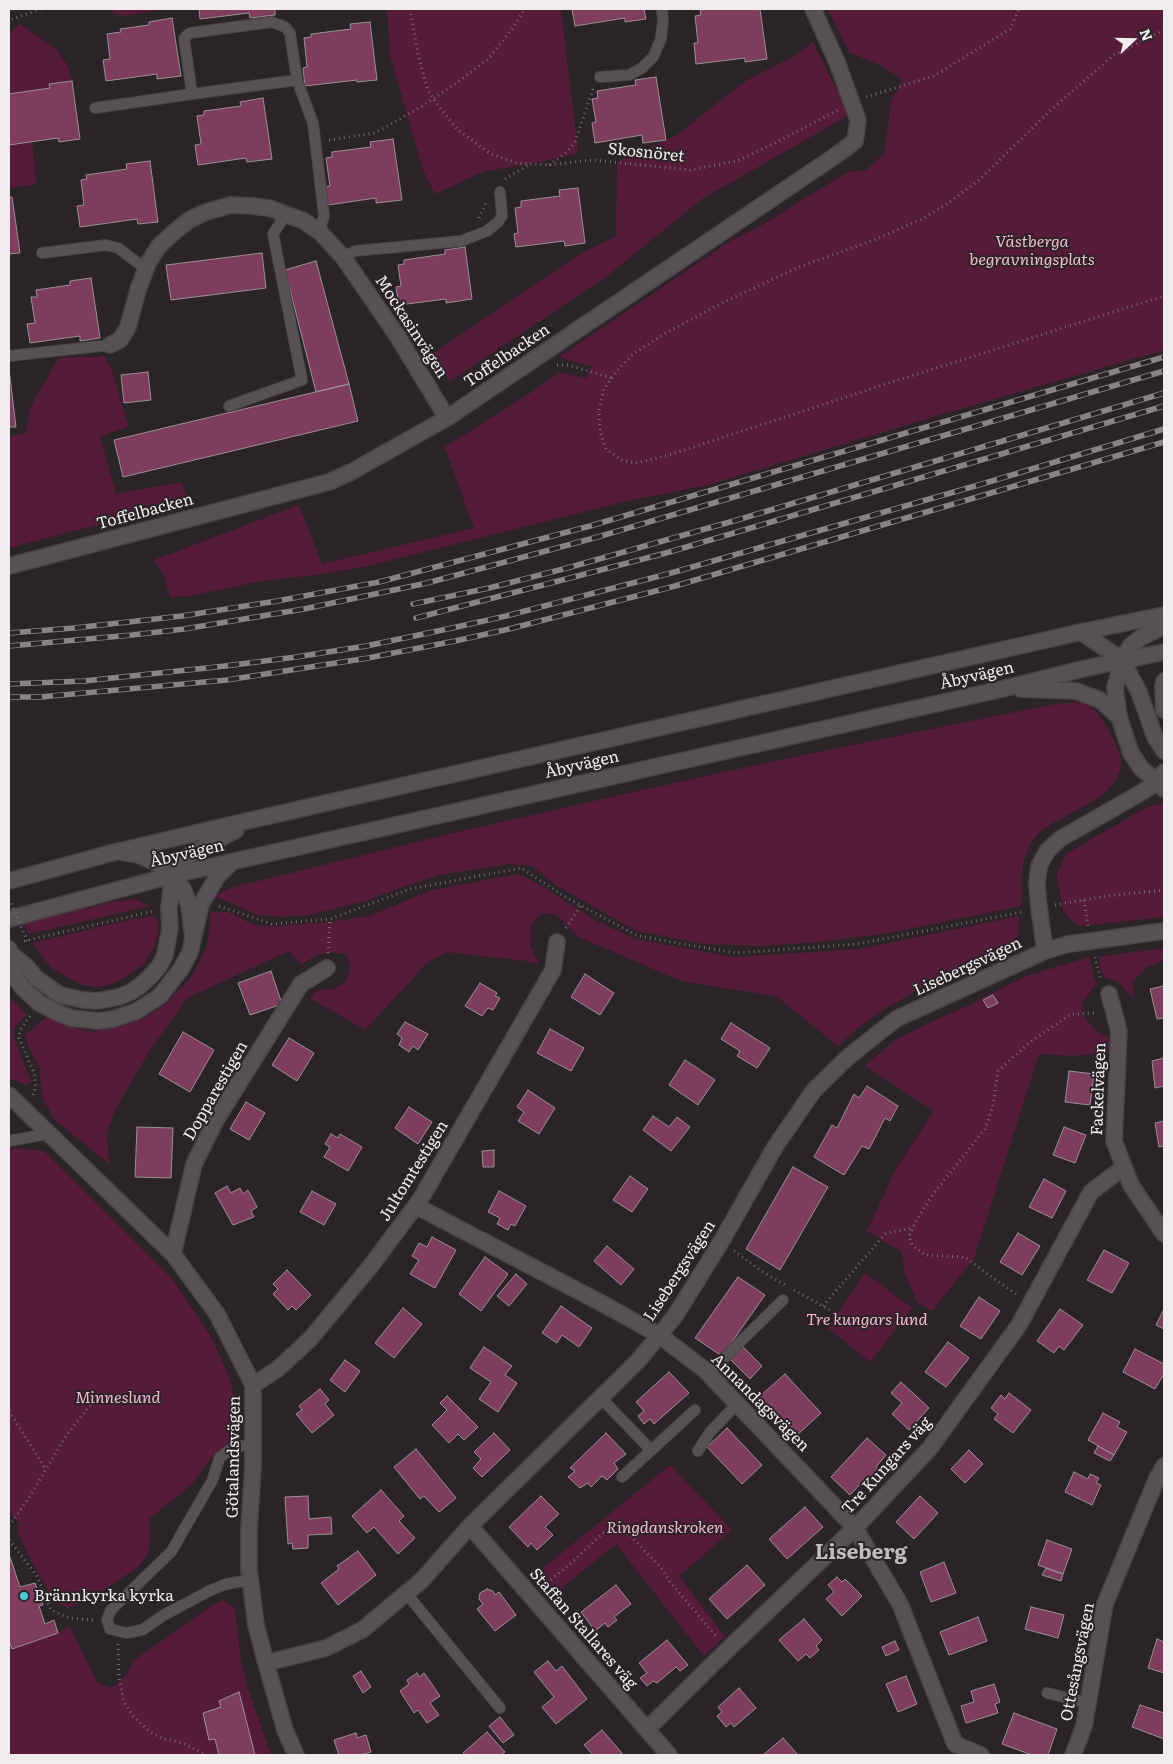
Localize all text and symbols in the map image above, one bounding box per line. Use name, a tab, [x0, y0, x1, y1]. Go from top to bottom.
north arrow	[1108, 15, 1158, 65]
text: N	[1136, 26, 1158, 44]
street label: Skosnöret	[607, 139, 685, 167]
park label: Västberga begravningsplats	[969, 232, 1095, 270]
street label: Mockasinvägen	[371, 272, 451, 382]
street label: Toffelbacken	[460, 320, 554, 392]
street label: Toffelbacken	[95, 490, 195, 534]
street label: Åbyvägen	[938, 658, 1016, 694]
street label: Åbyvägen	[543, 747, 621, 783]
street label: Åbyvägen	[148, 836, 226, 872]
street label: Lisebergsvägen	[911, 934, 1025, 1000]
street label: Dopparestigen	[180, 1038, 252, 1144]
street label: Fackelvägen	[1088, 1042, 1110, 1136]
street label: Jultomtestigen	[375, 1117, 453, 1225]
street label: Lisebergsvägen	[640, 1217, 720, 1325]
park label: Tre kungars lund	[806, 1310, 928, 1330]
street label: Annandagsvägen	[707, 1350, 813, 1456]
park label: Minneslund	[75, 1388, 161, 1408]
street label: Götalandsvägen	[223, 1396, 245, 1518]
street label: Tre Kungars väg	[838, 1413, 936, 1519]
park label: Ringdanskroken	[606, 1518, 724, 1538]
district label: Liseberg	[815, 1540, 907, 1566]
street label: Staffan Stallares väg	[525, 1565, 641, 1693]
place label: Brännkyrka kyrka	[34, 1586, 174, 1606]
marker: Brännkyrka kyrka	[18, 1590, 30, 1602]
street label: Ottesångsvägen	[1057, 1601, 1099, 1723]

